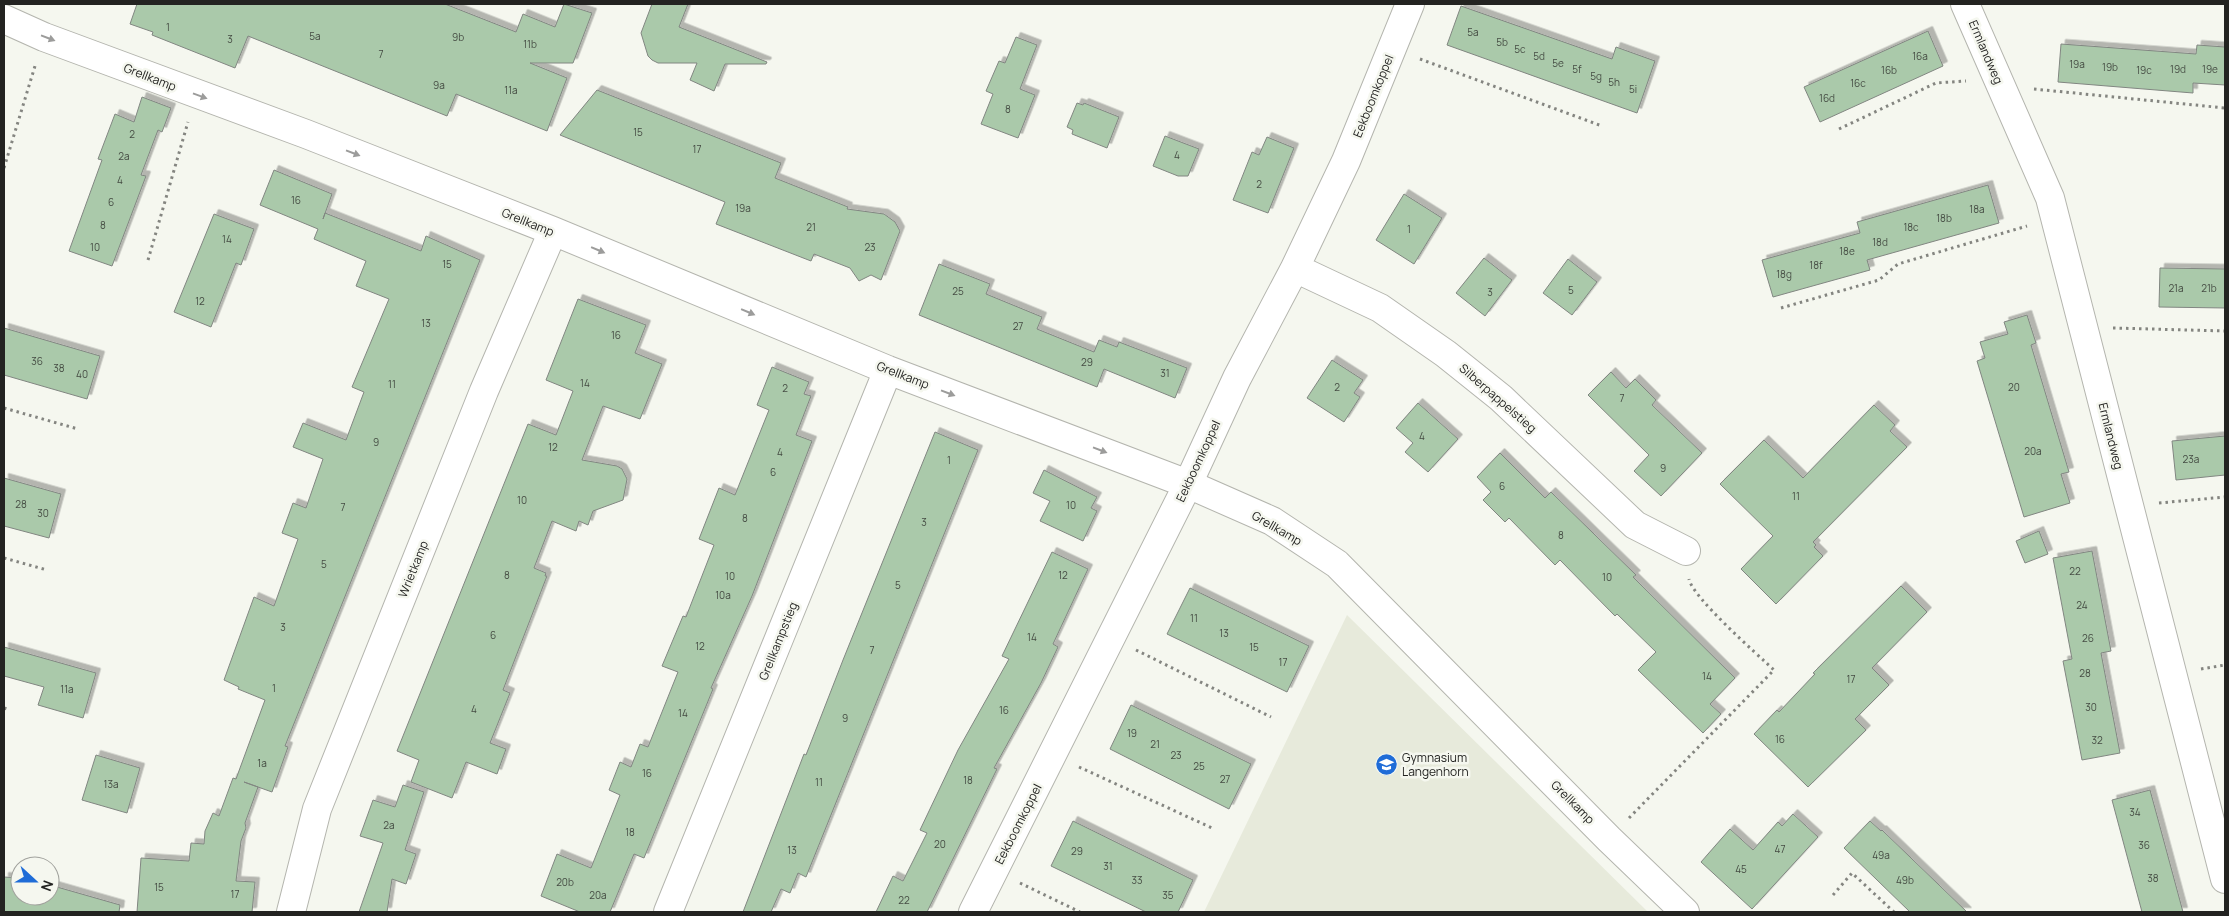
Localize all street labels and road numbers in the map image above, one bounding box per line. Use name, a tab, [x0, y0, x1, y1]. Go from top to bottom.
street label: Ermlandweg	[1965, 17, 2007, 87]
street label: Eekboomkoppel	[1349, 52, 1397, 140]
street label: Grellkamp	[121, 59, 179, 95]
street label: Grellkamp	[499, 204, 557, 240]
street label: Grellkamp	[874, 357, 932, 393]
street label: Silberpappelstieg	[1456, 360, 1540, 436]
street label: Ermlandweg	[2095, 401, 2127, 471]
street label: Eekboomkoppel	[1172, 417, 1224, 505]
street label: Grellkamp	[1249, 507, 1305, 549]
street label: Wrietkamp	[394, 538, 432, 600]
street label: Grellkampstieg	[755, 599, 801, 683]
street label: Grellkamp	[1547, 776, 1599, 828]
street label: Eekboomkoppel	[990, 781, 1046, 867]

